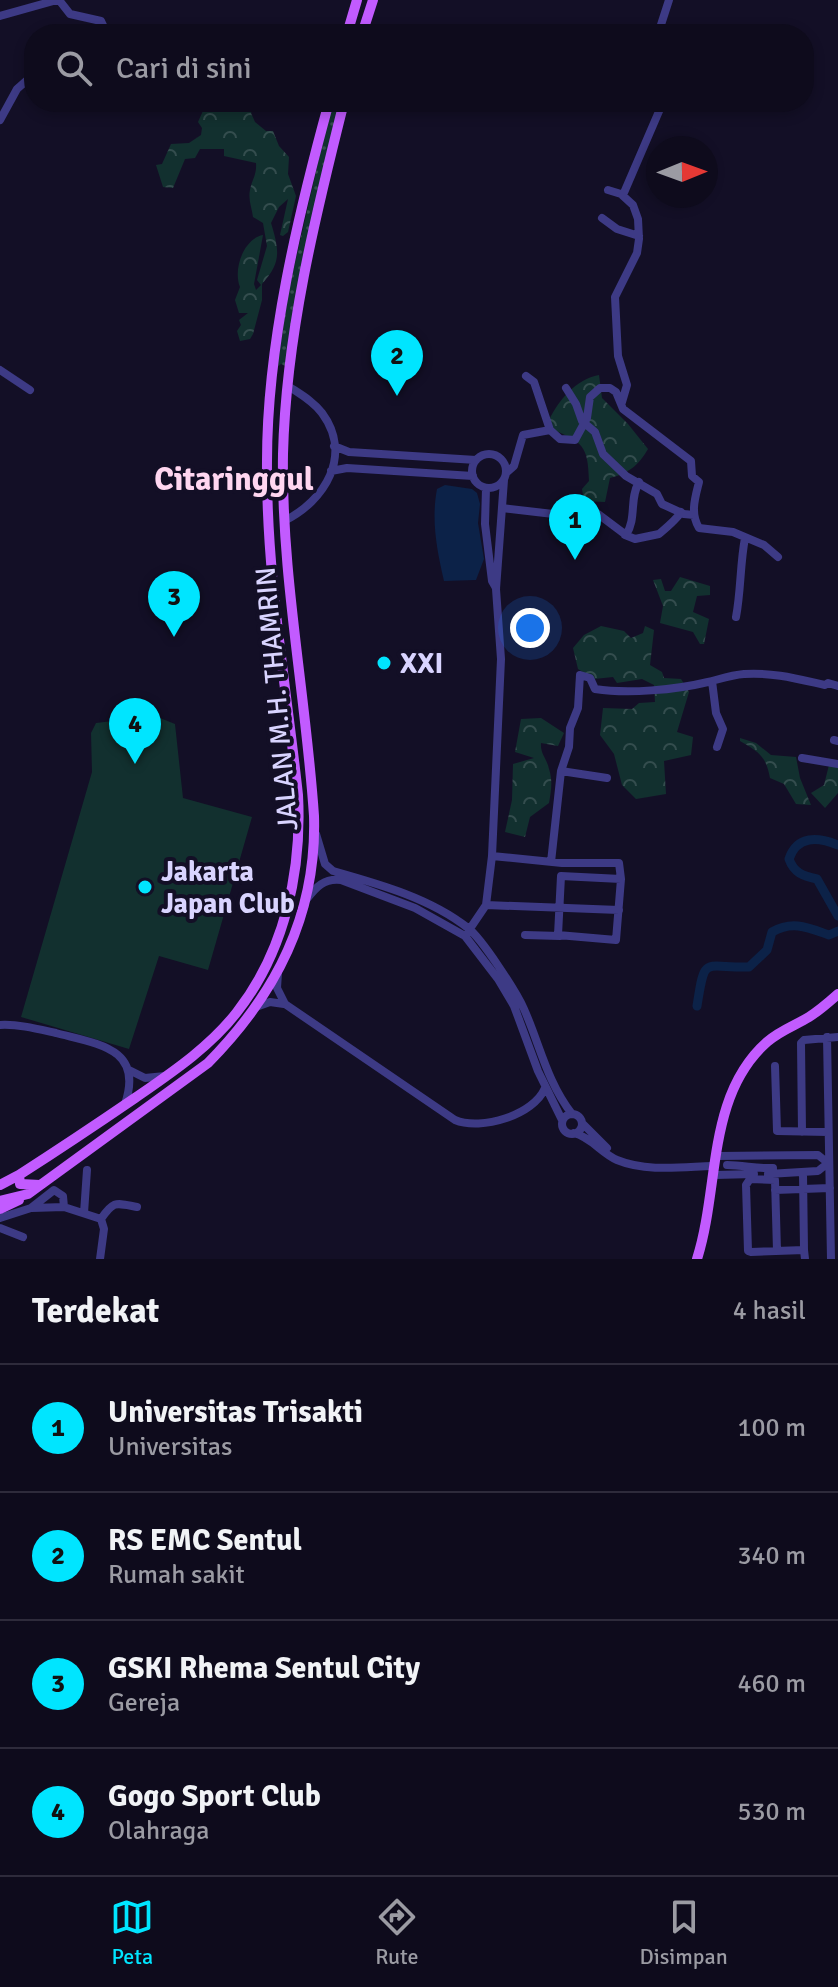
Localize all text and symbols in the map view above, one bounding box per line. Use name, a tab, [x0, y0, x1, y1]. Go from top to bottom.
search box	[24, 24, 814, 112]
icon: search	[52, 46, 96, 90]
text: Cari di sini	[116, 50, 252, 87]
north arrow	[646, 136, 718, 208]
pin: 2	[371, 330, 423, 396]
district label: Citaringgul	[154, 460, 314, 499]
pin: 1	[549, 494, 601, 560]
street label: JALAN M.H. THAMRIN	[249, 566, 305, 832]
pin: 3	[148, 571, 200, 637]
your location	[510, 608, 550, 648]
place label: XXI	[400, 647, 443, 681]
marker: XXI	[375, 654, 393, 672]
pin: 4	[109, 698, 161, 764]
place label: Jakarta Japan Club	[161, 855, 295, 921]
marker: Jakarta Japan Club	[136, 878, 154, 896]
text: Terdekat	[32, 1290, 159, 1332]
text: 4 hasil	[733, 1295, 806, 1327]
text: Universitas Trisakti	[108, 1394, 363, 1431]
text: 1	[51, 1412, 65, 1444]
text: 100 m	[737, 1412, 806, 1444]
text: Universitas	[108, 1431, 232, 1463]
text: RS EMC Sentul	[108, 1522, 302, 1559]
text: 2	[51, 1540, 65, 1572]
text: 340 m	[737, 1540, 806, 1572]
text: Rumah sakit	[108, 1559, 245, 1591]
text: GSKI Rhema Sentul City	[108, 1650, 420, 1687]
text: 3	[51, 1668, 65, 1700]
text: 460 m	[737, 1668, 806, 1700]
text: Gereja	[108, 1687, 180, 1719]
text: Gogo Sport Club	[108, 1778, 321, 1815]
text: 4	[51, 1796, 65, 1828]
text: 530 m	[737, 1796, 806, 1828]
text: Olahraga	[108, 1815, 210, 1847]
tab: Peta	[110, 1895, 154, 1970]
tab: Rute	[375, 1895, 419, 1970]
tab: Disimpan	[639, 1895, 728, 1970]

